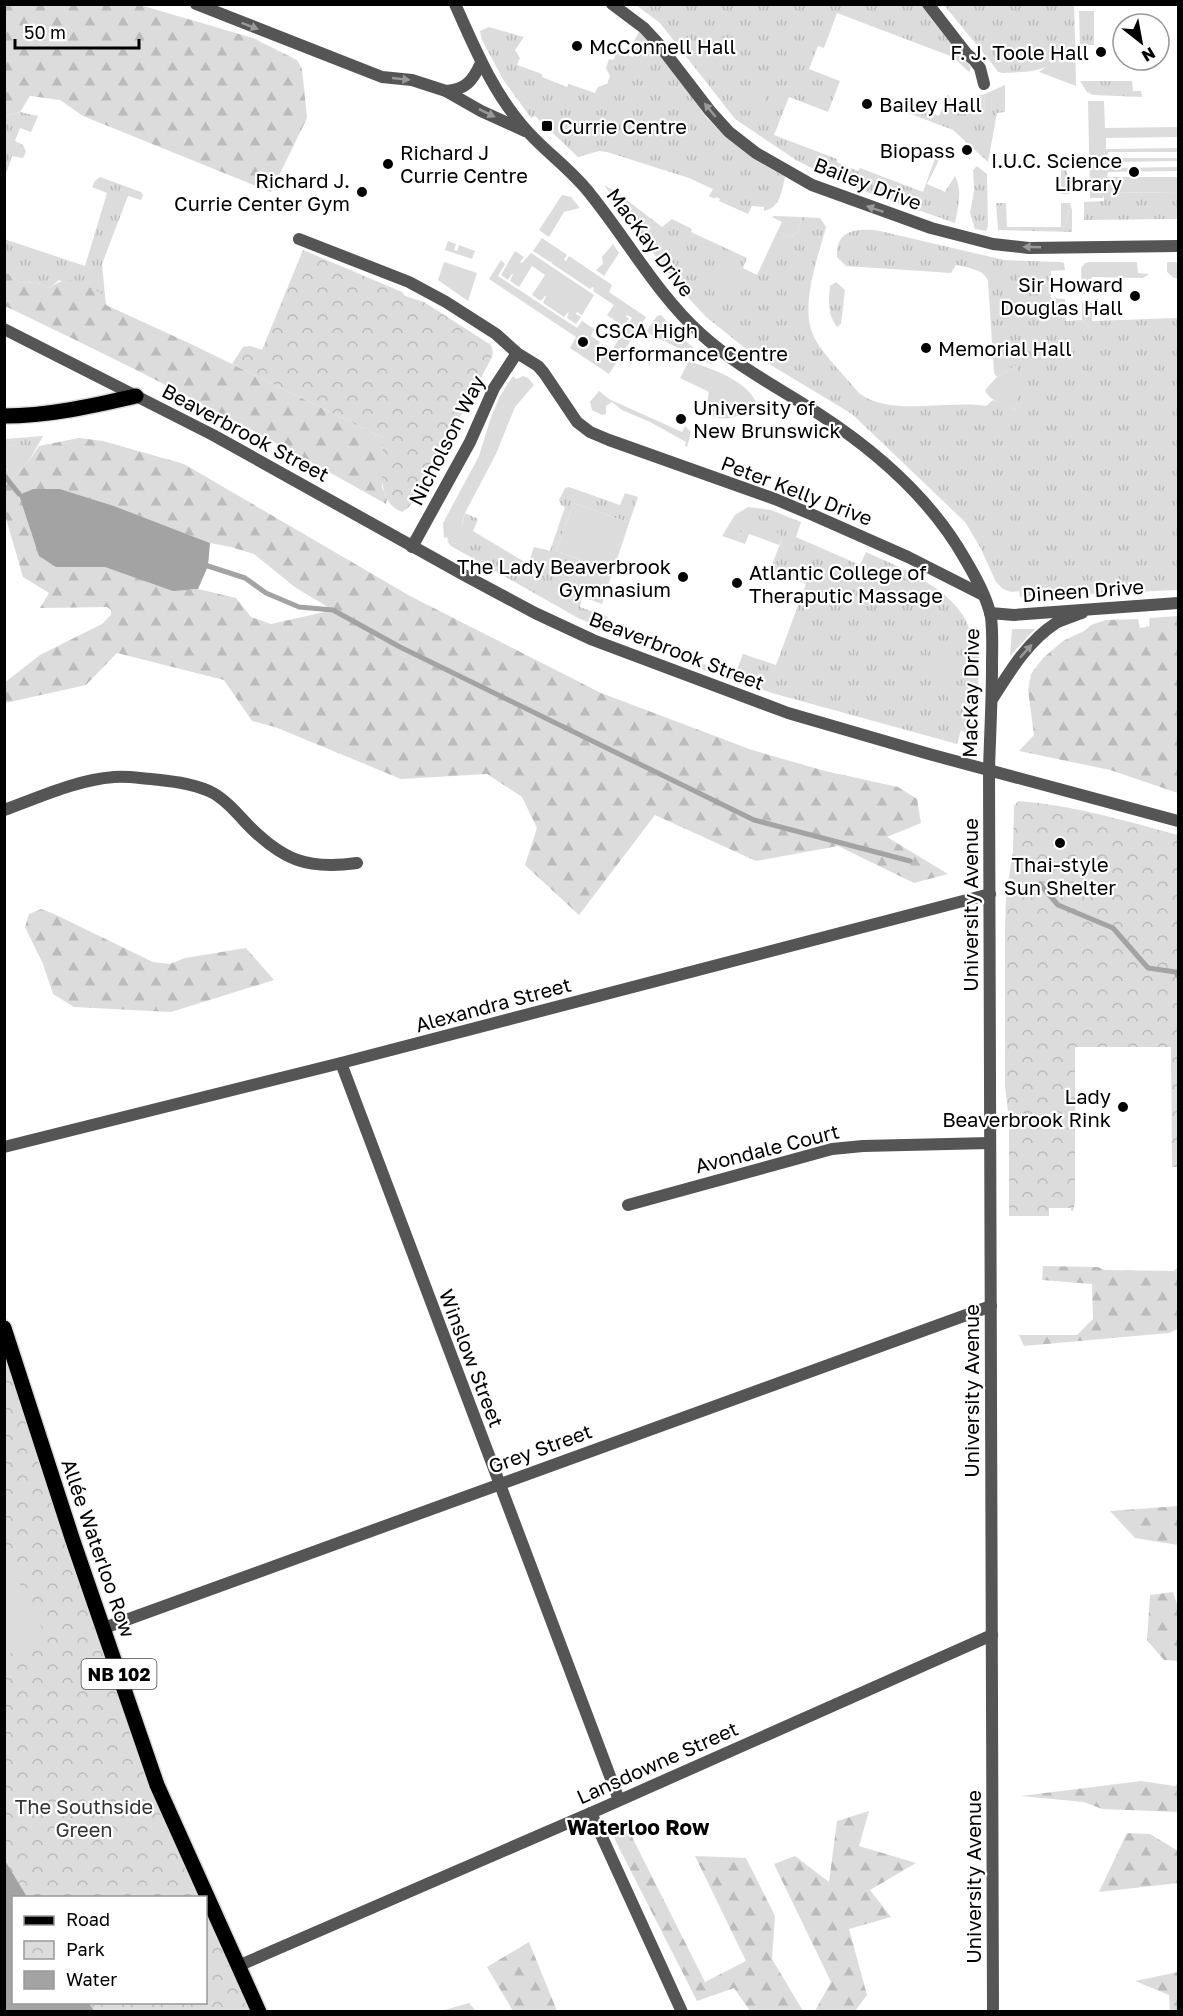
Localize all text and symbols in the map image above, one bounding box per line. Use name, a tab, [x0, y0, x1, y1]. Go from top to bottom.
scale bar	[15, 12, 140, 50]
north arrow	[1111, 12, 1171, 72]
text: 50 m	[24, 21, 66, 43]
one-way arrow	[242, 21, 260, 31]
place label: McConnell Hall	[589, 34, 736, 58]
marker: McConnell Hall	[570, 39, 584, 53]
place label: F. J. Toole Hall	[950, 40, 1089, 64]
text: N	[1138, 43, 1159, 67]
marker: F. J. Toole Hall	[1094, 45, 1108, 59]
one-way arrow	[392, 74, 411, 84]
place label: Bailey Hall	[879, 92, 982, 116]
marker: Bailey Hall	[860, 97, 874, 111]
one-way arrow	[705, 103, 717, 118]
one-way arrow	[478, 109, 495, 118]
place label: Currie Centre	[559, 114, 687, 138]
marker: Currie Centre	[540, 119, 554, 133]
place label: Biopass	[879, 138, 955, 162]
place label: Richard J Currie Centre	[400, 140, 528, 187]
marker: Biopass	[960, 143, 974, 157]
place label: I.U.C. Science Library	[991, 148, 1122, 195]
street label: Bailey Drive	[811, 152, 925, 214]
marker: Richard J Currie Centre	[381, 157, 395, 171]
marker: I.U.C. Science Library	[1127, 165, 1141, 179]
place label: Richard J. Currie Center Gym	[174, 168, 350, 215]
street label: MacKay Drive	[602, 183, 700, 301]
marker: Richard J. Currie Center Gym	[355, 185, 369, 199]
one-way arrow	[866, 203, 884, 213]
one-way arrow	[1022, 243, 1041, 252]
place label: Sir Howard Douglas Hall	[1000, 272, 1123, 319]
marker: Sir Howard Douglas Hall	[1128, 289, 1142, 303]
place label: CSCA High Performance Centre	[595, 318, 788, 365]
marker: CSCA High Performance Centre	[576, 335, 590, 349]
place label: Memorial Hall	[938, 336, 1072, 360]
marker: Memorial Hall	[919, 341, 933, 355]
street label: Nicholson Way	[403, 371, 489, 509]
street label: Beaverbrook Street	[158, 378, 334, 486]
place label: University of New Brunswick	[693, 395, 841, 442]
marker: University of New Brunswick	[674, 412, 688, 426]
street label: Peter Kelly Drive	[718, 450, 876, 530]
place label: The Lady Beaverbrook Gymnasium	[457, 554, 671, 601]
place label: Atlantic College of Theraputic Massage	[749, 560, 943, 607]
marker: The Lady Beaverbrook Gymnasium	[676, 570, 690, 584]
street label: Dineen Drive	[1021, 574, 1145, 606]
marker: Atlantic College of Theraputic Massage	[730, 576, 744, 590]
street label: Beaverbrook Street	[586, 606, 768, 694]
street label: MacKay Drive	[957, 628, 983, 758]
one-way arrow	[1019, 644, 1032, 659]
street label: University Avenue	[958, 818, 982, 992]
marker: Thai-style Sun Shelter	[1053, 836, 1067, 850]
place label: Thai-style Sun Shelter	[1004, 852, 1116, 899]
street label: Alexandra Street	[413, 972, 573, 1036]
place label: Lady Beaverbrook Rink	[942, 1084, 1111, 1131]
marker: Lady Beaverbrook Rink	[1116, 1100, 1130, 1114]
street label: Avondale Court	[692, 1119, 842, 1177]
street label: Winslow Street	[435, 1286, 509, 1430]
street label: University Avenue	[959, 1304, 983, 1478]
street label: Grey Street	[485, 1418, 595, 1478]
street label: Allée Waterloo Row	[57, 1456, 141, 1640]
road number: NB 102	[82, 1659, 156, 1689]
street label: Lansdowne Street	[573, 1716, 741, 1808]
street label: University Avenue	[961, 1790, 985, 1964]
park label: The Southside Green	[15, 1794, 153, 1841]
district label: Waterloo Row	[567, 1814, 710, 1840]
legend	[12, 1896, 207, 2004]
text: Road	[66, 1908, 110, 1930]
text: Park	[66, 1938, 105, 1960]
text: Water	[66, 1968, 117, 1990]

